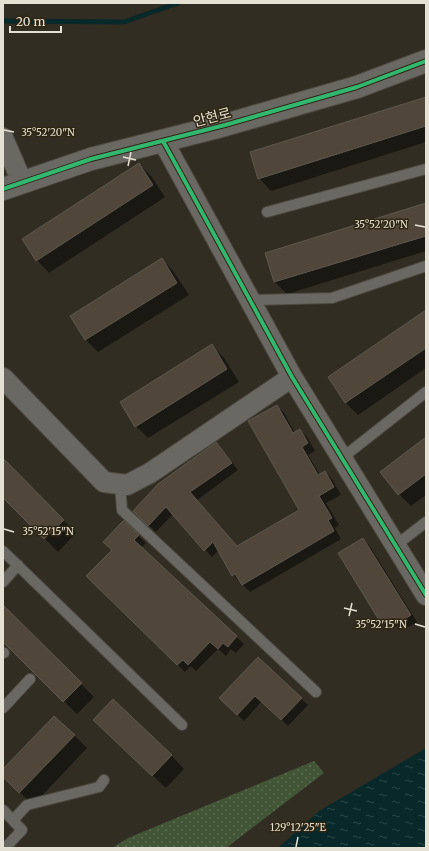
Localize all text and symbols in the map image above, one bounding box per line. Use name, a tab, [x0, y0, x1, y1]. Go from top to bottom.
scale bar	[10, 8, 61, 34]
text: 20 m	[16, 14, 45, 29]
street label: 안현로	[191, 103, 233, 131]
text: 35°52'20"N	[21, 126, 75, 139]
text: 35°52'20"N	[354, 218, 408, 231]
text: 35°52'15"N	[22, 525, 74, 538]
text: 35°52'15"N	[355, 618, 407, 631]
text: 129°12'25"E	[270, 821, 327, 834]

